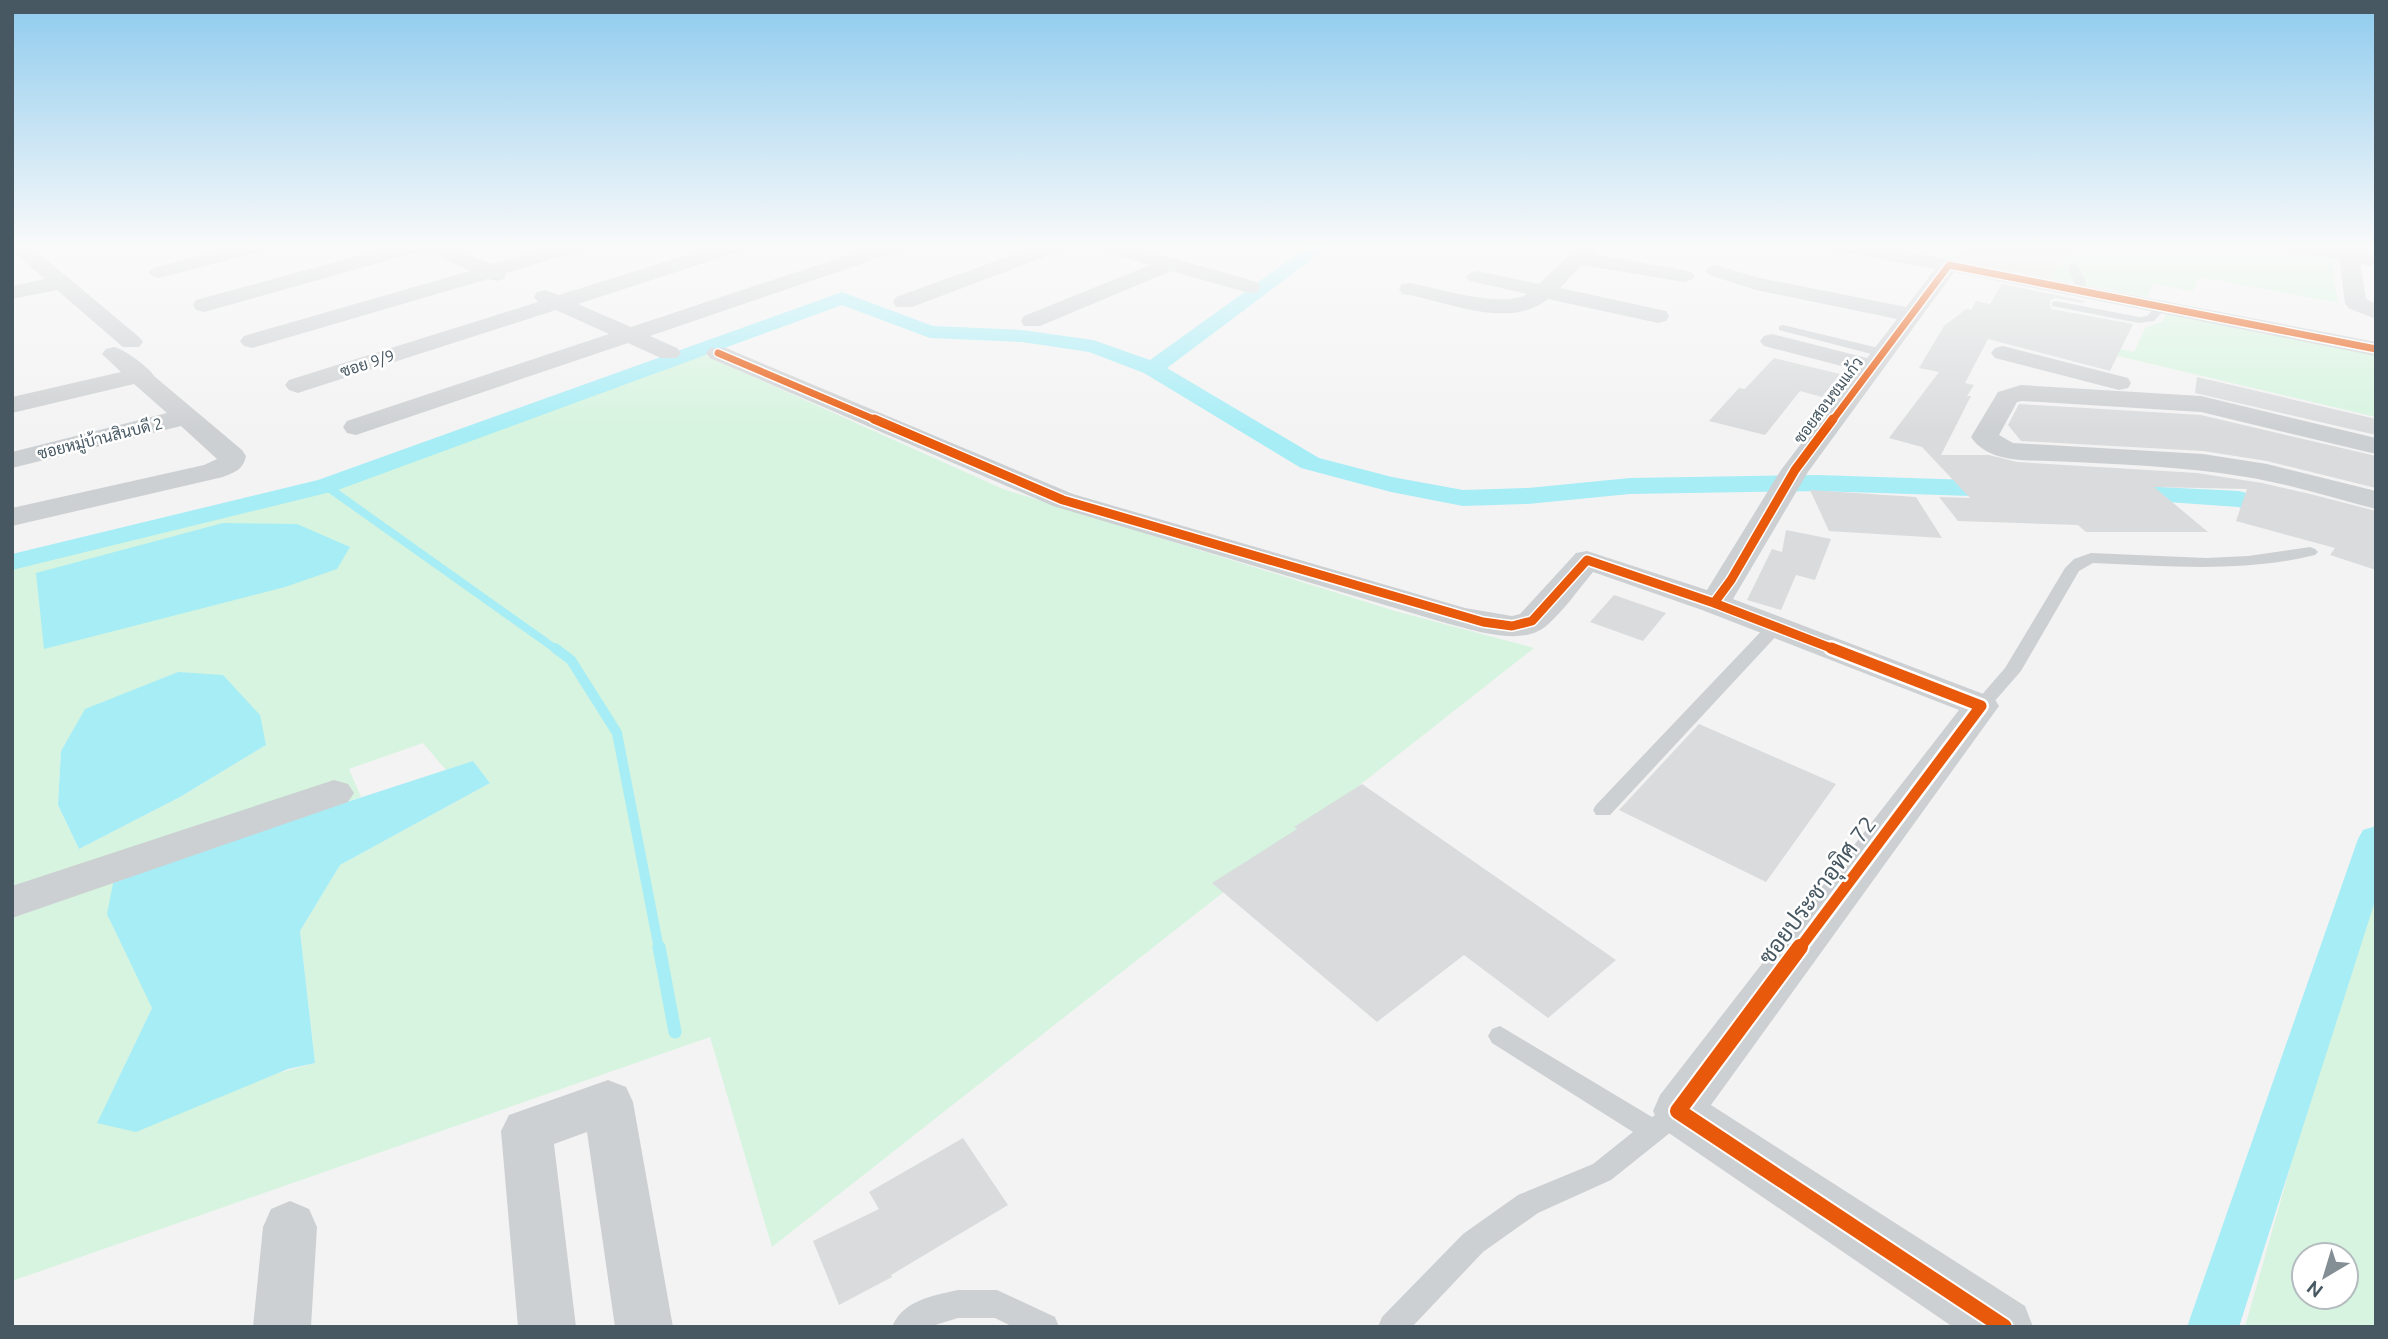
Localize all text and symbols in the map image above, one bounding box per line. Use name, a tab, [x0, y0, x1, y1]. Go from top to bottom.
street label: ซอย 9/9	[338, 346, 396, 380]
street label: ซอยสอนชมแก้ว	[1789, 353, 1866, 447]
street label: ซอยหมู่บ้านสินบดี 2	[35, 412, 165, 465]
street label: ซอยประชาอุทิศ 72	[1753, 811, 1884, 971]
north arrow	[2290, 1241, 2360, 1311]
text: N	[2302, 1276, 2327, 1302]

